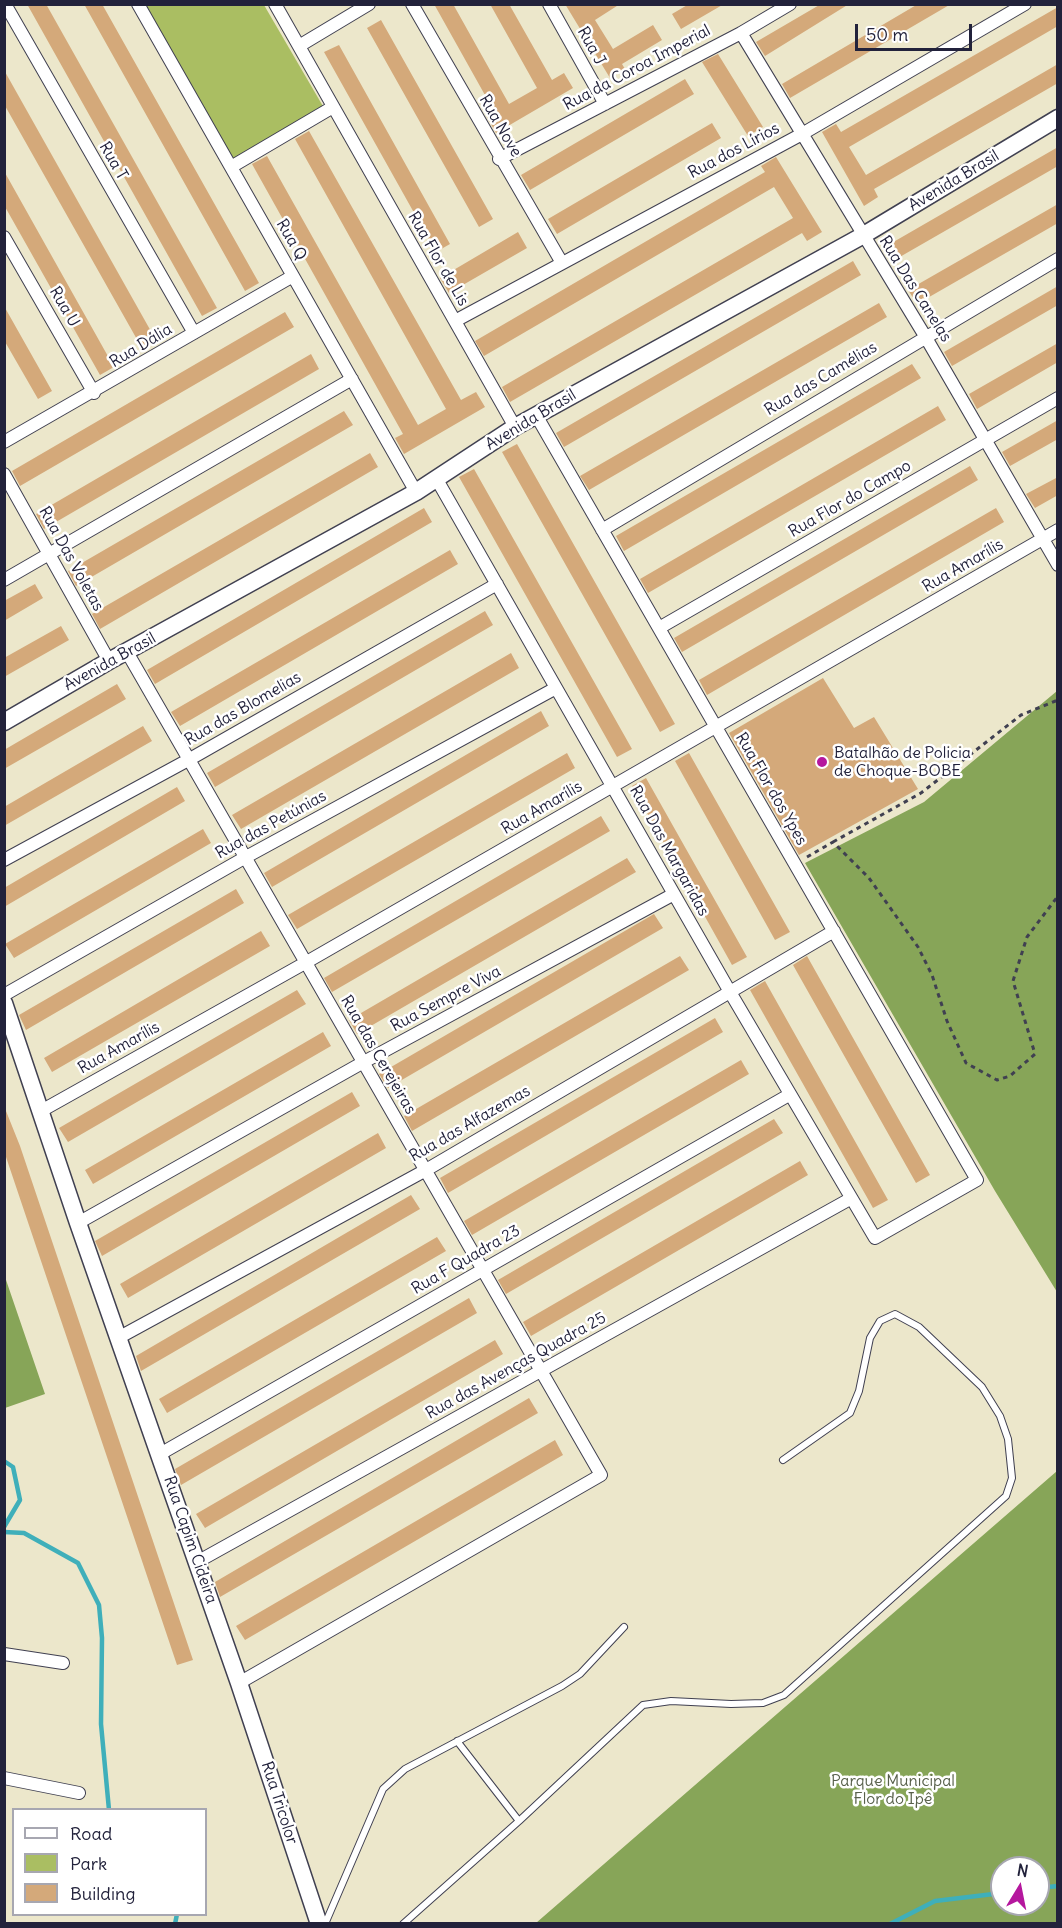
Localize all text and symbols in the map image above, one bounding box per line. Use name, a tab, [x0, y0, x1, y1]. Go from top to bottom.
scale bar	[858, 12, 975, 50]
street label: Rua da Coroa Imperial	[560, 21, 714, 115]
text: 50 m	[866, 23, 908, 46]
street label: Rua J	[573, 24, 609, 68]
street label: Rua Nove	[475, 91, 525, 161]
street label: Rua dos Lírios	[685, 119, 783, 183]
street label: Rua T	[95, 139, 131, 183]
street label: Avenida Brasil	[905, 146, 1003, 216]
street label: Rua Flor de Lis	[403, 208, 473, 310]
street label: Rua Q	[272, 216, 310, 264]
street label: Rua Das Canelas	[875, 232, 955, 346]
street label: Rua U	[45, 283, 83, 331]
street label: Rua Dália	[106, 320, 176, 372]
street label: Rua das Camélias	[761, 338, 881, 420]
street label: Avenida Brasil	[482, 385, 580, 455]
street label: Rua Flor do Campo	[785, 456, 915, 542]
street label: Rua Das Voletas	[34, 504, 108, 614]
street label: Rua Amarílis	[919, 535, 1007, 597]
street label: Avenida Brasil	[61, 629, 159, 695]
street label: Rua das Blomelias	[181, 668, 305, 750]
street label: Rua Flor dos Ypes	[731, 729, 811, 849]
place label: Batalhão de Policia de Choque-BOBE	[834, 743, 971, 781]
marker: Batalhão de Policia de Choque-BOBE	[815, 755, 829, 769]
street label: Rua Amarílis	[498, 777, 586, 839]
street label: Rua Das Margaridas	[625, 782, 713, 920]
street label: Rua das Petúnias	[212, 787, 330, 863]
street label: Rua Sempre Viva	[388, 962, 504, 1036]
street label: Rua das Cerejeiras	[336, 992, 420, 1118]
street label: Rua Amarílis	[75, 1018, 163, 1078]
street label: Rua das Alfazemas	[406, 1082, 534, 1166]
street label: Rua F Quadra 23	[408, 1221, 524, 1299]
street label: Rua das Avenças Quadra 25	[423, 1308, 609, 1424]
street label: Rua Capim Cideira	[159, 1474, 221, 1606]
street label: Rua Tricolor	[257, 1759, 301, 1847]
park label: Parque Municipal Flor do Ipê	[831, 1771, 955, 1809]
legend	[12, 1808, 207, 1916]
text: Road	[70, 1822, 112, 1845]
text: Park	[70, 1852, 107, 1875]
north arrow	[990, 1856, 1050, 1916]
text: N	[1016, 1859, 1030, 1881]
text: Building	[70, 1882, 135, 1905]

